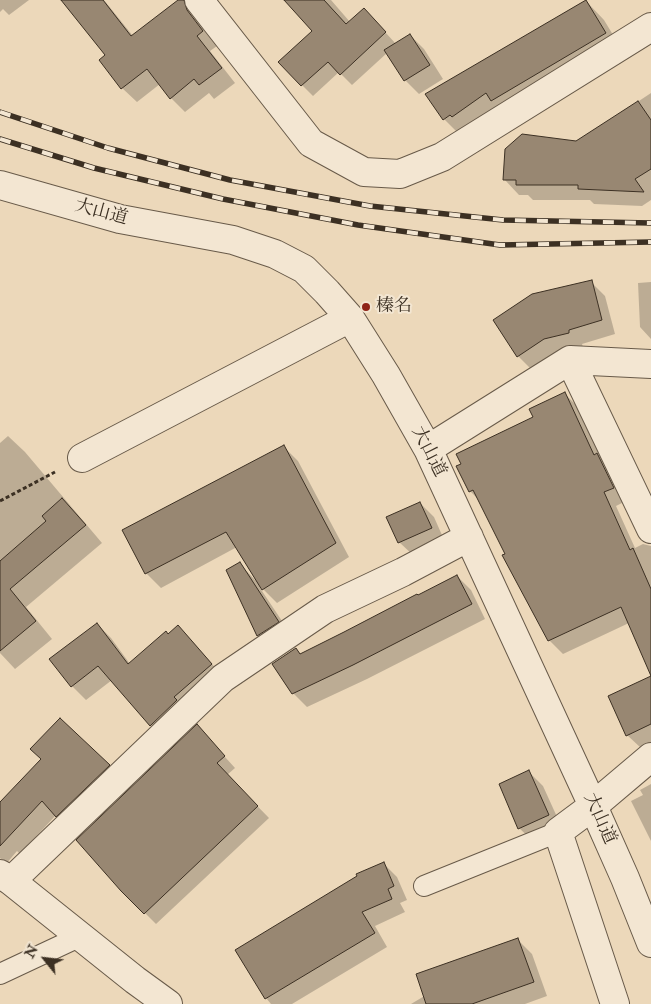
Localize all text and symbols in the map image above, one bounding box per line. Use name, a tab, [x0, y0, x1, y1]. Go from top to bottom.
street label: 大山道	[72, 196, 130, 230]
place label: 榛名	[376, 296, 412, 318]
marker: 榛名	[360, 301, 372, 313]
street label: 大山道	[406, 423, 450, 481]
street label: 大山道	[578, 790, 620, 848]
north arrow	[20, 934, 70, 984]
text: N	[21, 942, 42, 961]

